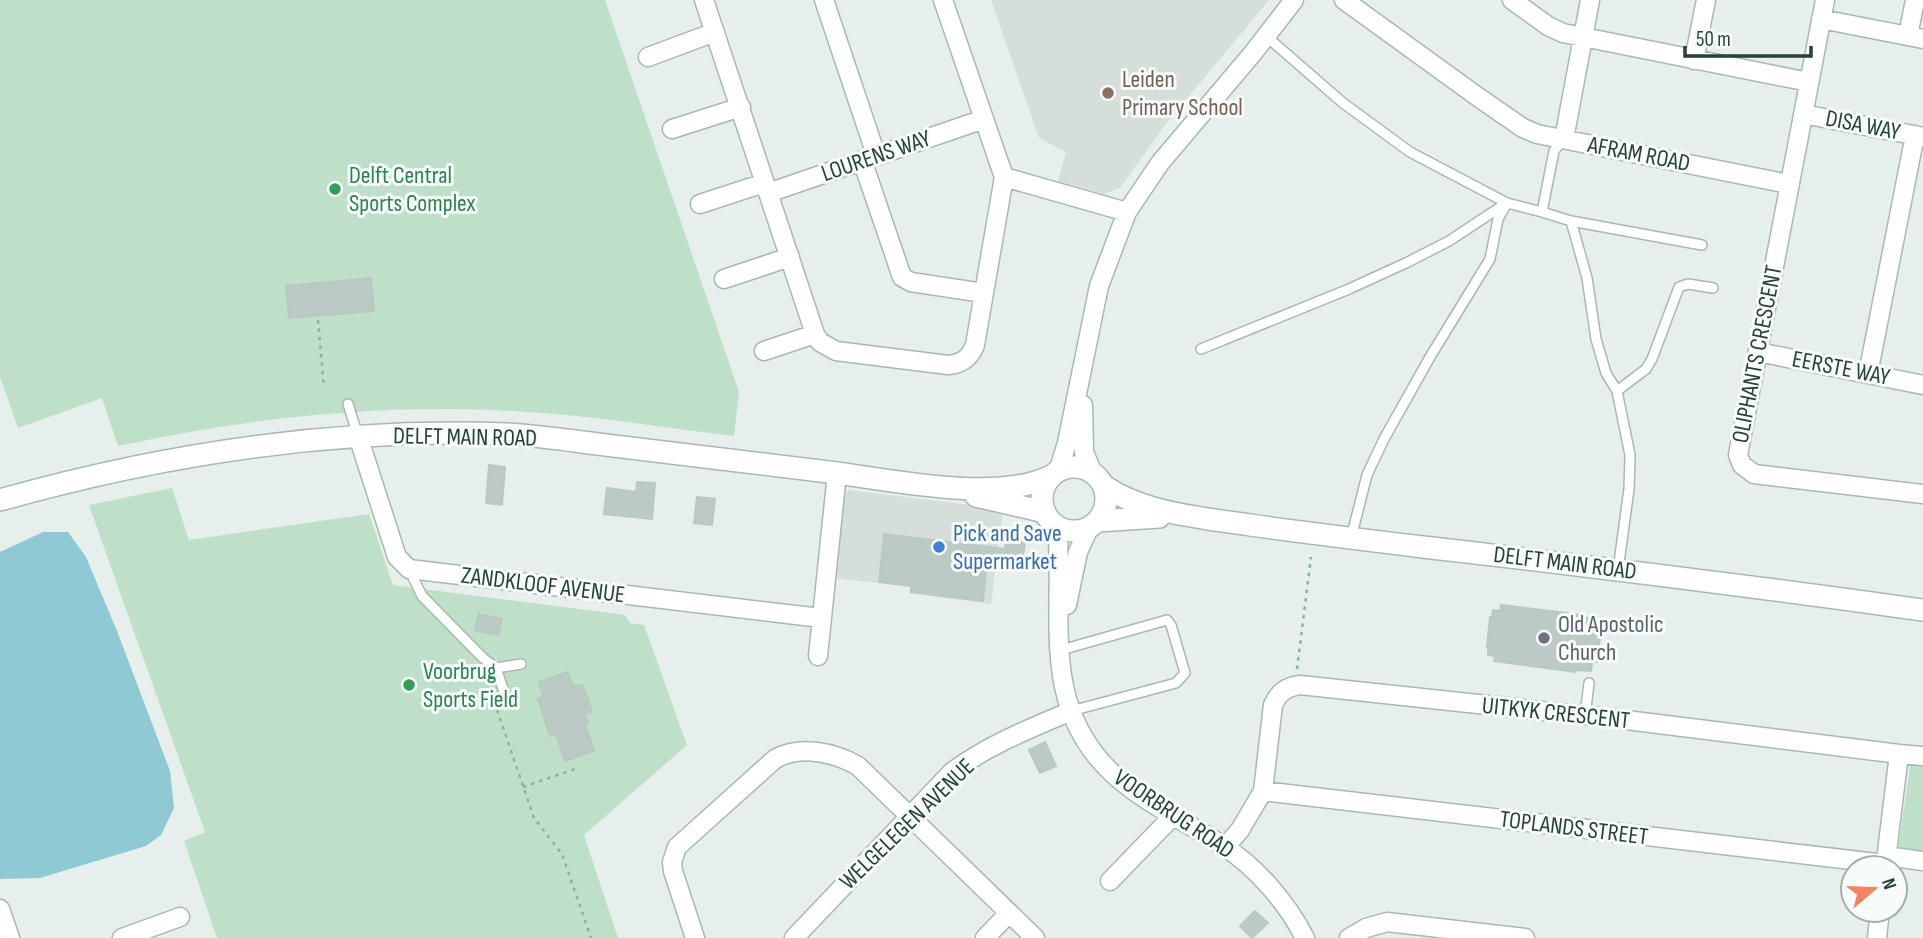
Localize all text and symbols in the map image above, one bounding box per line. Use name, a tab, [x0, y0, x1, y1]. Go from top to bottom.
scale bar	[1685, 14, 1811, 58]
text: 50 m	[1696, 27, 1731, 52]
place label: Leiden Primary School	[1122, 65, 1243, 122]
marker: Leiden Primary School	[1100, 85, 1116, 101]
street label: DISA WAY	[1823, 104, 1903, 146]
street label: LOURENS WAY	[817, 124, 935, 188]
street label: AFRAM ROAD	[1584, 130, 1693, 178]
place label: Delft Central Sports Complex	[349, 161, 476, 218]
marker: Delft Central Sports Complex	[327, 181, 343, 197]
street label: OLIPHANTS CRESCENT	[1726, 262, 1788, 445]
street label: EERSTE WAY	[1790, 344, 1892, 392]
street label: DELFT MAIN ROAD	[393, 421, 537, 453]
place label: Pick and Save Supermarket	[953, 519, 1062, 576]
marker: Pick and Save Supermarket	[931, 539, 947, 555]
street label: DELFT MAIN ROAD	[1492, 540, 1638, 586]
street label: ZANDKLOOF AVENUE	[459, 561, 627, 609]
place label: Old Apostolic Church	[1558, 610, 1663, 667]
marker: Old Apostolic Church	[1536, 630, 1552, 646]
place label: Voorbrug Sports Field	[423, 657, 518, 714]
marker: Voorbrug Sports Field	[401, 677, 417, 693]
street label: UITKYK CRESCENT	[1481, 691, 1632, 735]
street label: WELGELEGEN AVENUE	[833, 752, 981, 896]
street label: VOORBRUG ROAD	[1108, 763, 1240, 865]
street label: TOPLANDS STREET	[1498, 805, 1650, 852]
north arrow	[1839, 854, 1909, 924]
text: N	[1876, 875, 1901, 892]

